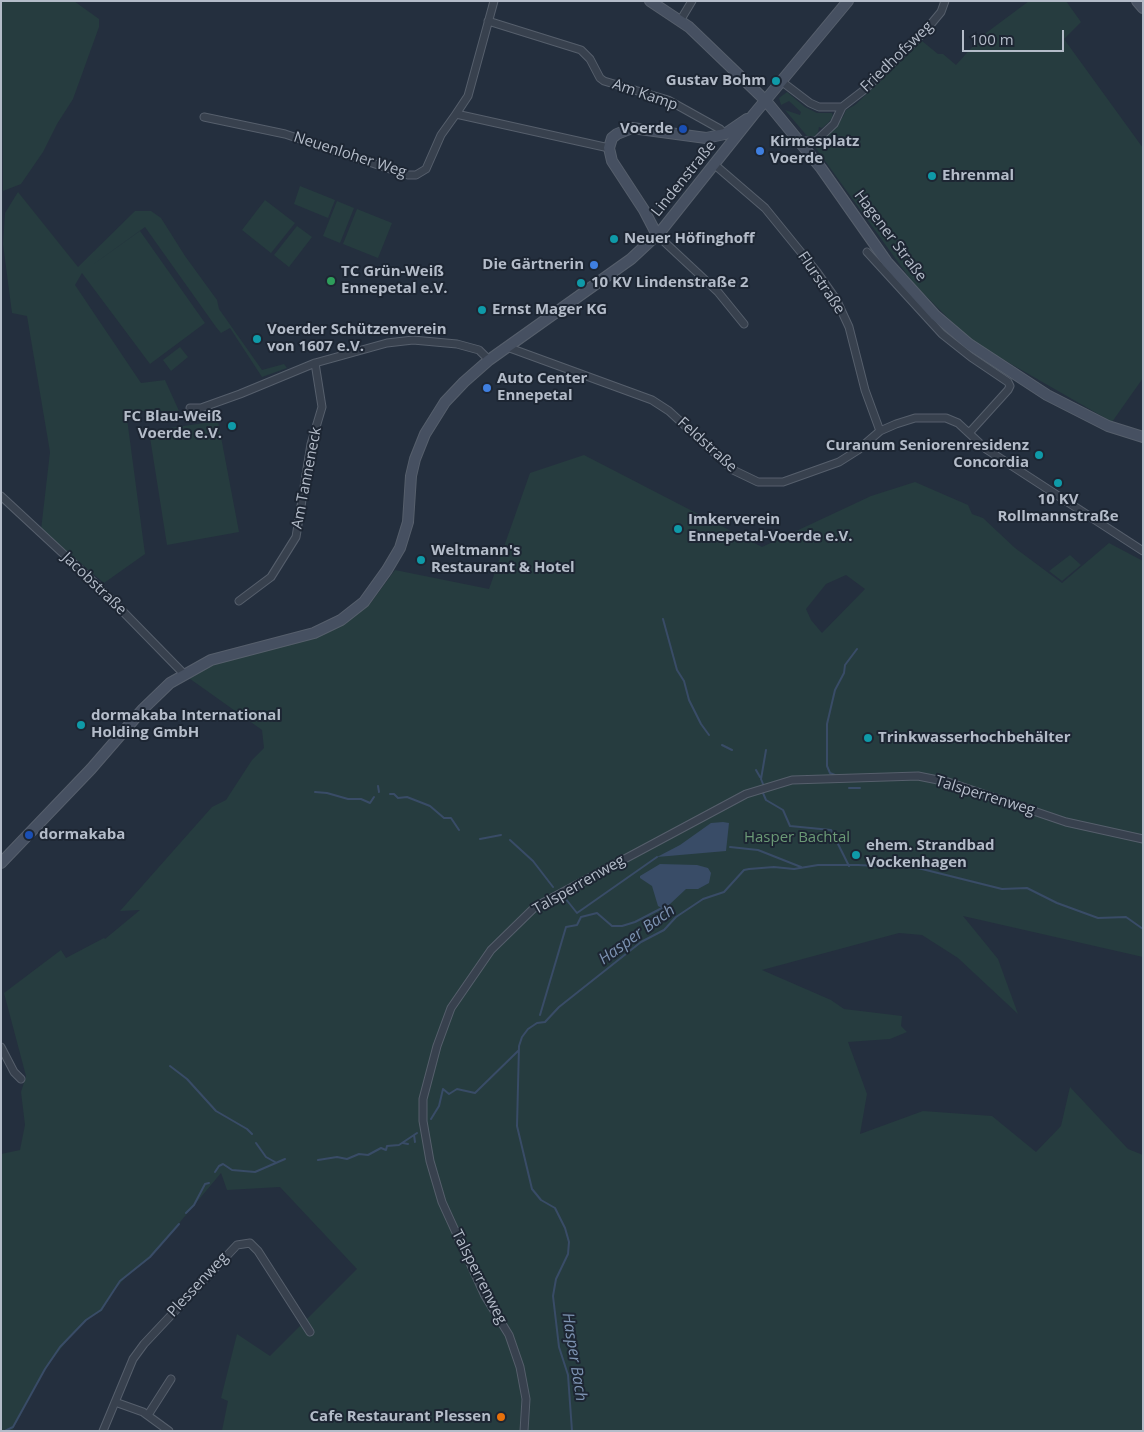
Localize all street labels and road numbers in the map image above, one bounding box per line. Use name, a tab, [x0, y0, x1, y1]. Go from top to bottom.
street label: Friedhofsweg	[857, 18, 937, 96]
street label: Am Kamp	[610, 75, 680, 115]
street label: Neuenloher Weg	[291, 128, 409, 182]
street label: Lindenstraße	[648, 137, 720, 221]
street label: Hagener Straße	[850, 187, 930, 285]
street label: Flurstraße	[794, 248, 848, 318]
street label: Feldstraße	[674, 414, 740, 476]
street label: Am Tanneneck	[288, 426, 326, 530]
street label: Jacobstraße	[58, 549, 130, 619]
street label: Talsperrenweg	[933, 772, 1037, 820]
street label: Talsperrenweg	[530, 851, 628, 919]
street label: Talsperrenweg	[448, 1227, 510, 1327]
street label: Plessenweg	[164, 1249, 232, 1321]

